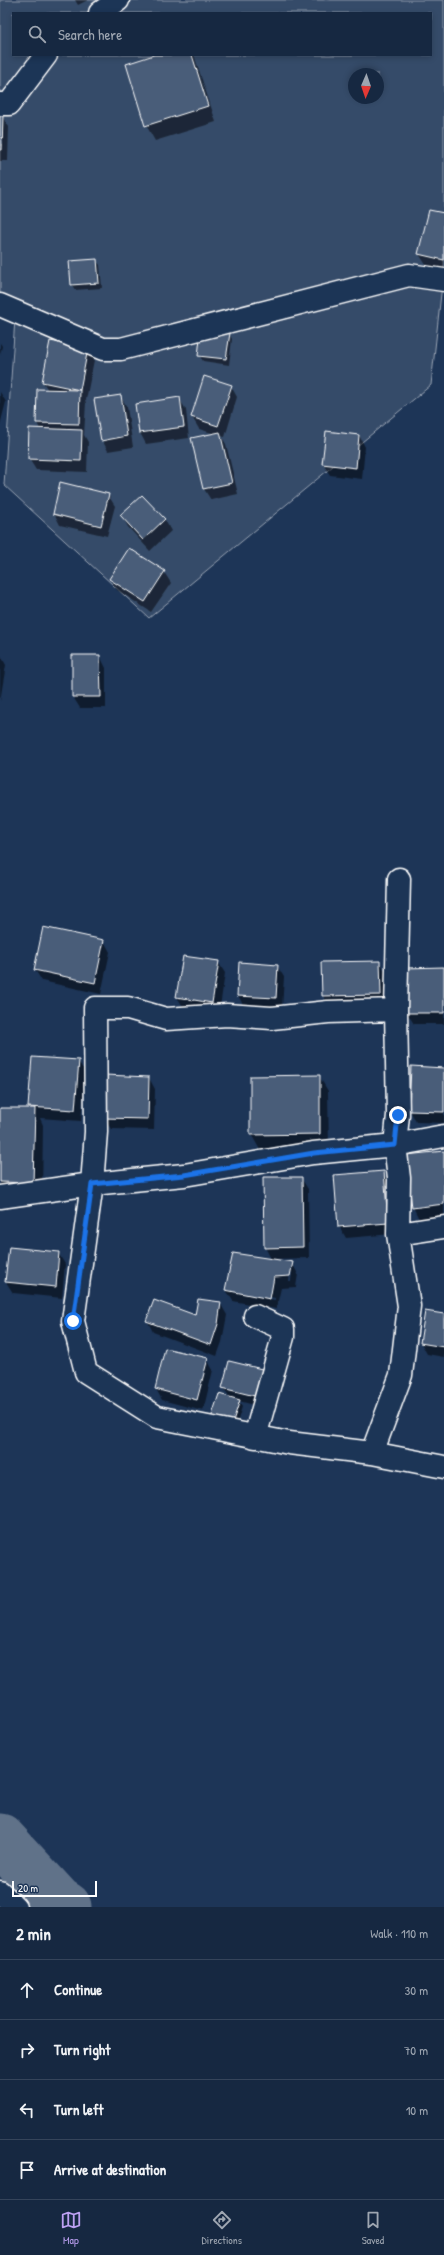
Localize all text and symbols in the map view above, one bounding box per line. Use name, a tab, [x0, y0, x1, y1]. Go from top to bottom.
search box	[12, 12, 432, 56]
icon: search	[26, 23, 48, 45]
text: Search here	[58, 24, 122, 45]
north arrow	[348, 68, 384, 104]
route end	[389, 1106, 407, 1124]
route start	[64, 1312, 82, 1330]
scale bar	[12, 1879, 97, 1898]
text: 20 m	[18, 1881, 38, 1895]
text: 2 min	[16, 1922, 51, 1945]
text: Walk · 110 m	[370, 1924, 428, 1942]
icon: ahead	[16, 1979, 38, 2001]
text: Continue	[54, 1979, 102, 2000]
text: 30 m	[405, 1981, 428, 1999]
icon: right	[16, 2039, 38, 2061]
text: Turn right	[54, 2039, 110, 2060]
text: 70 m	[404, 2041, 428, 2059]
icon: left	[16, 2099, 38, 2121]
text: Turn left	[54, 2099, 104, 2120]
text: 10 m	[406, 2101, 428, 2119]
icon: arrive	[16, 2159, 38, 2181]
text: Arrive at destination	[54, 2159, 166, 2180]
tab: Map	[60, 2209, 82, 2247]
tab: Directions	[202, 2209, 242, 2247]
tab: Saved	[362, 2209, 384, 2247]

